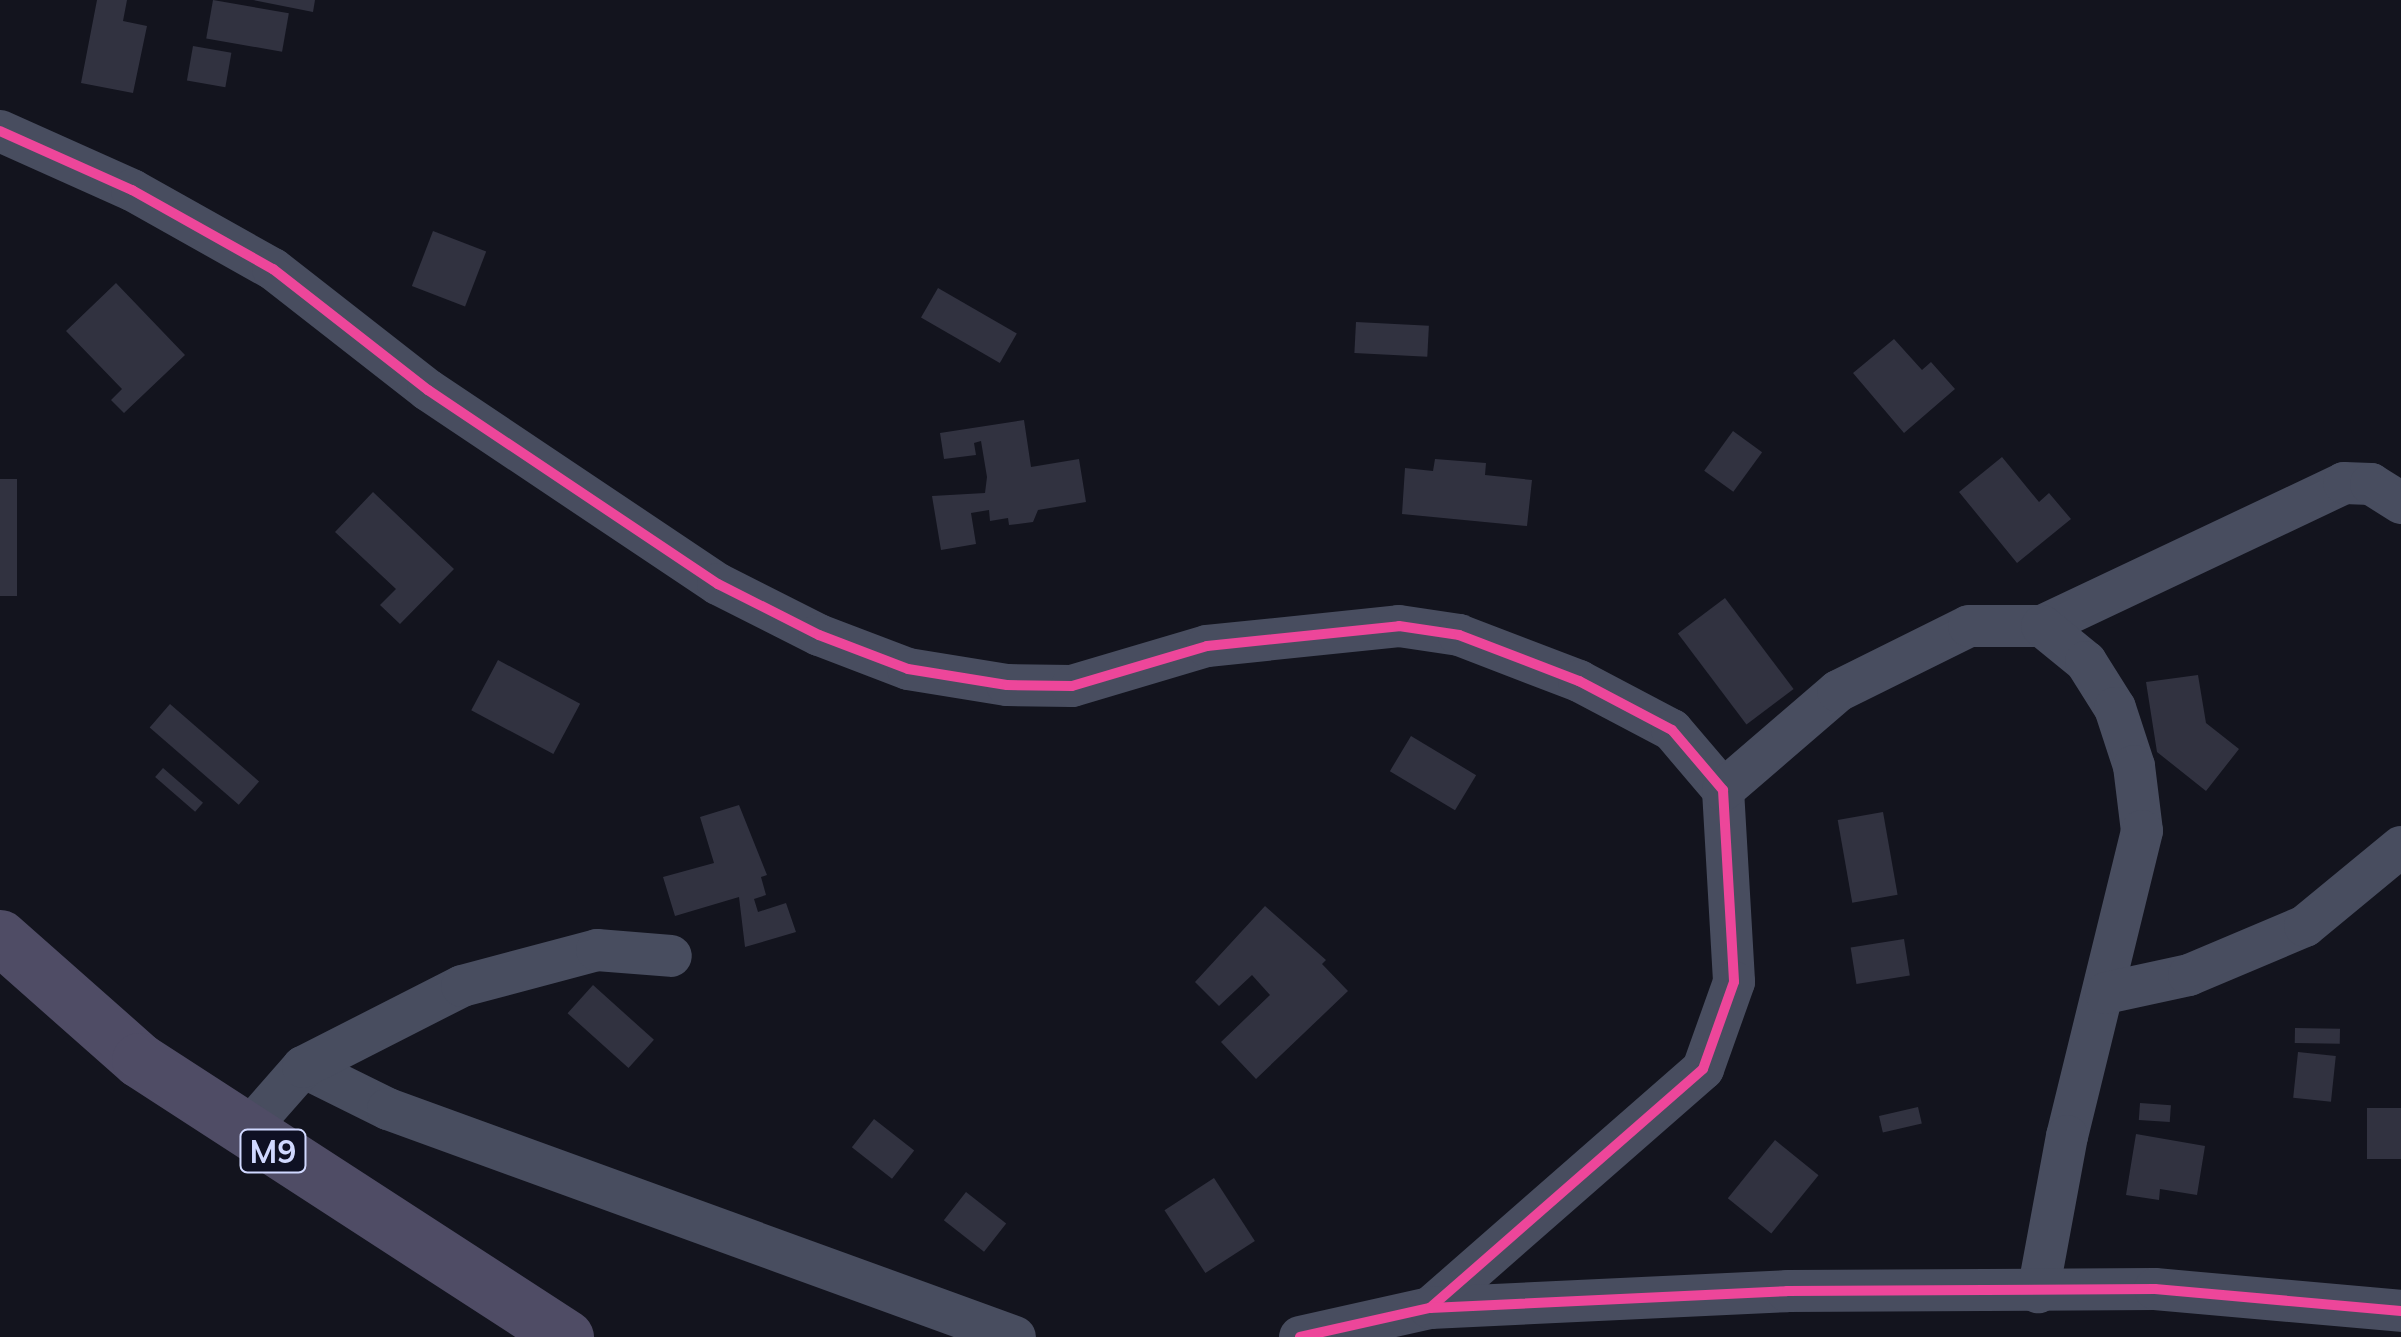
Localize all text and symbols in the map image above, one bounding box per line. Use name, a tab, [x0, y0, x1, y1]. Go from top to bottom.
road number: M9	[238, 1124, 308, 1178]

